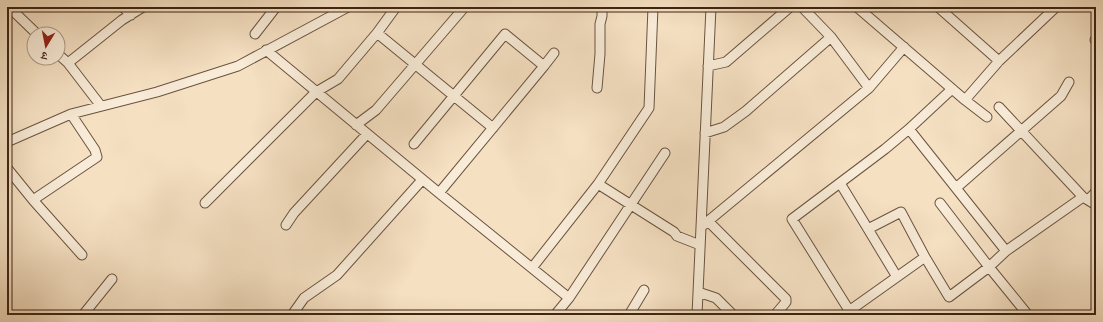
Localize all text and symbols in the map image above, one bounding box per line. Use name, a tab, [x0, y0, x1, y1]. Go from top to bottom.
north arrow	[26, 26, 66, 66]
text: उ	[39, 46, 50, 63]

